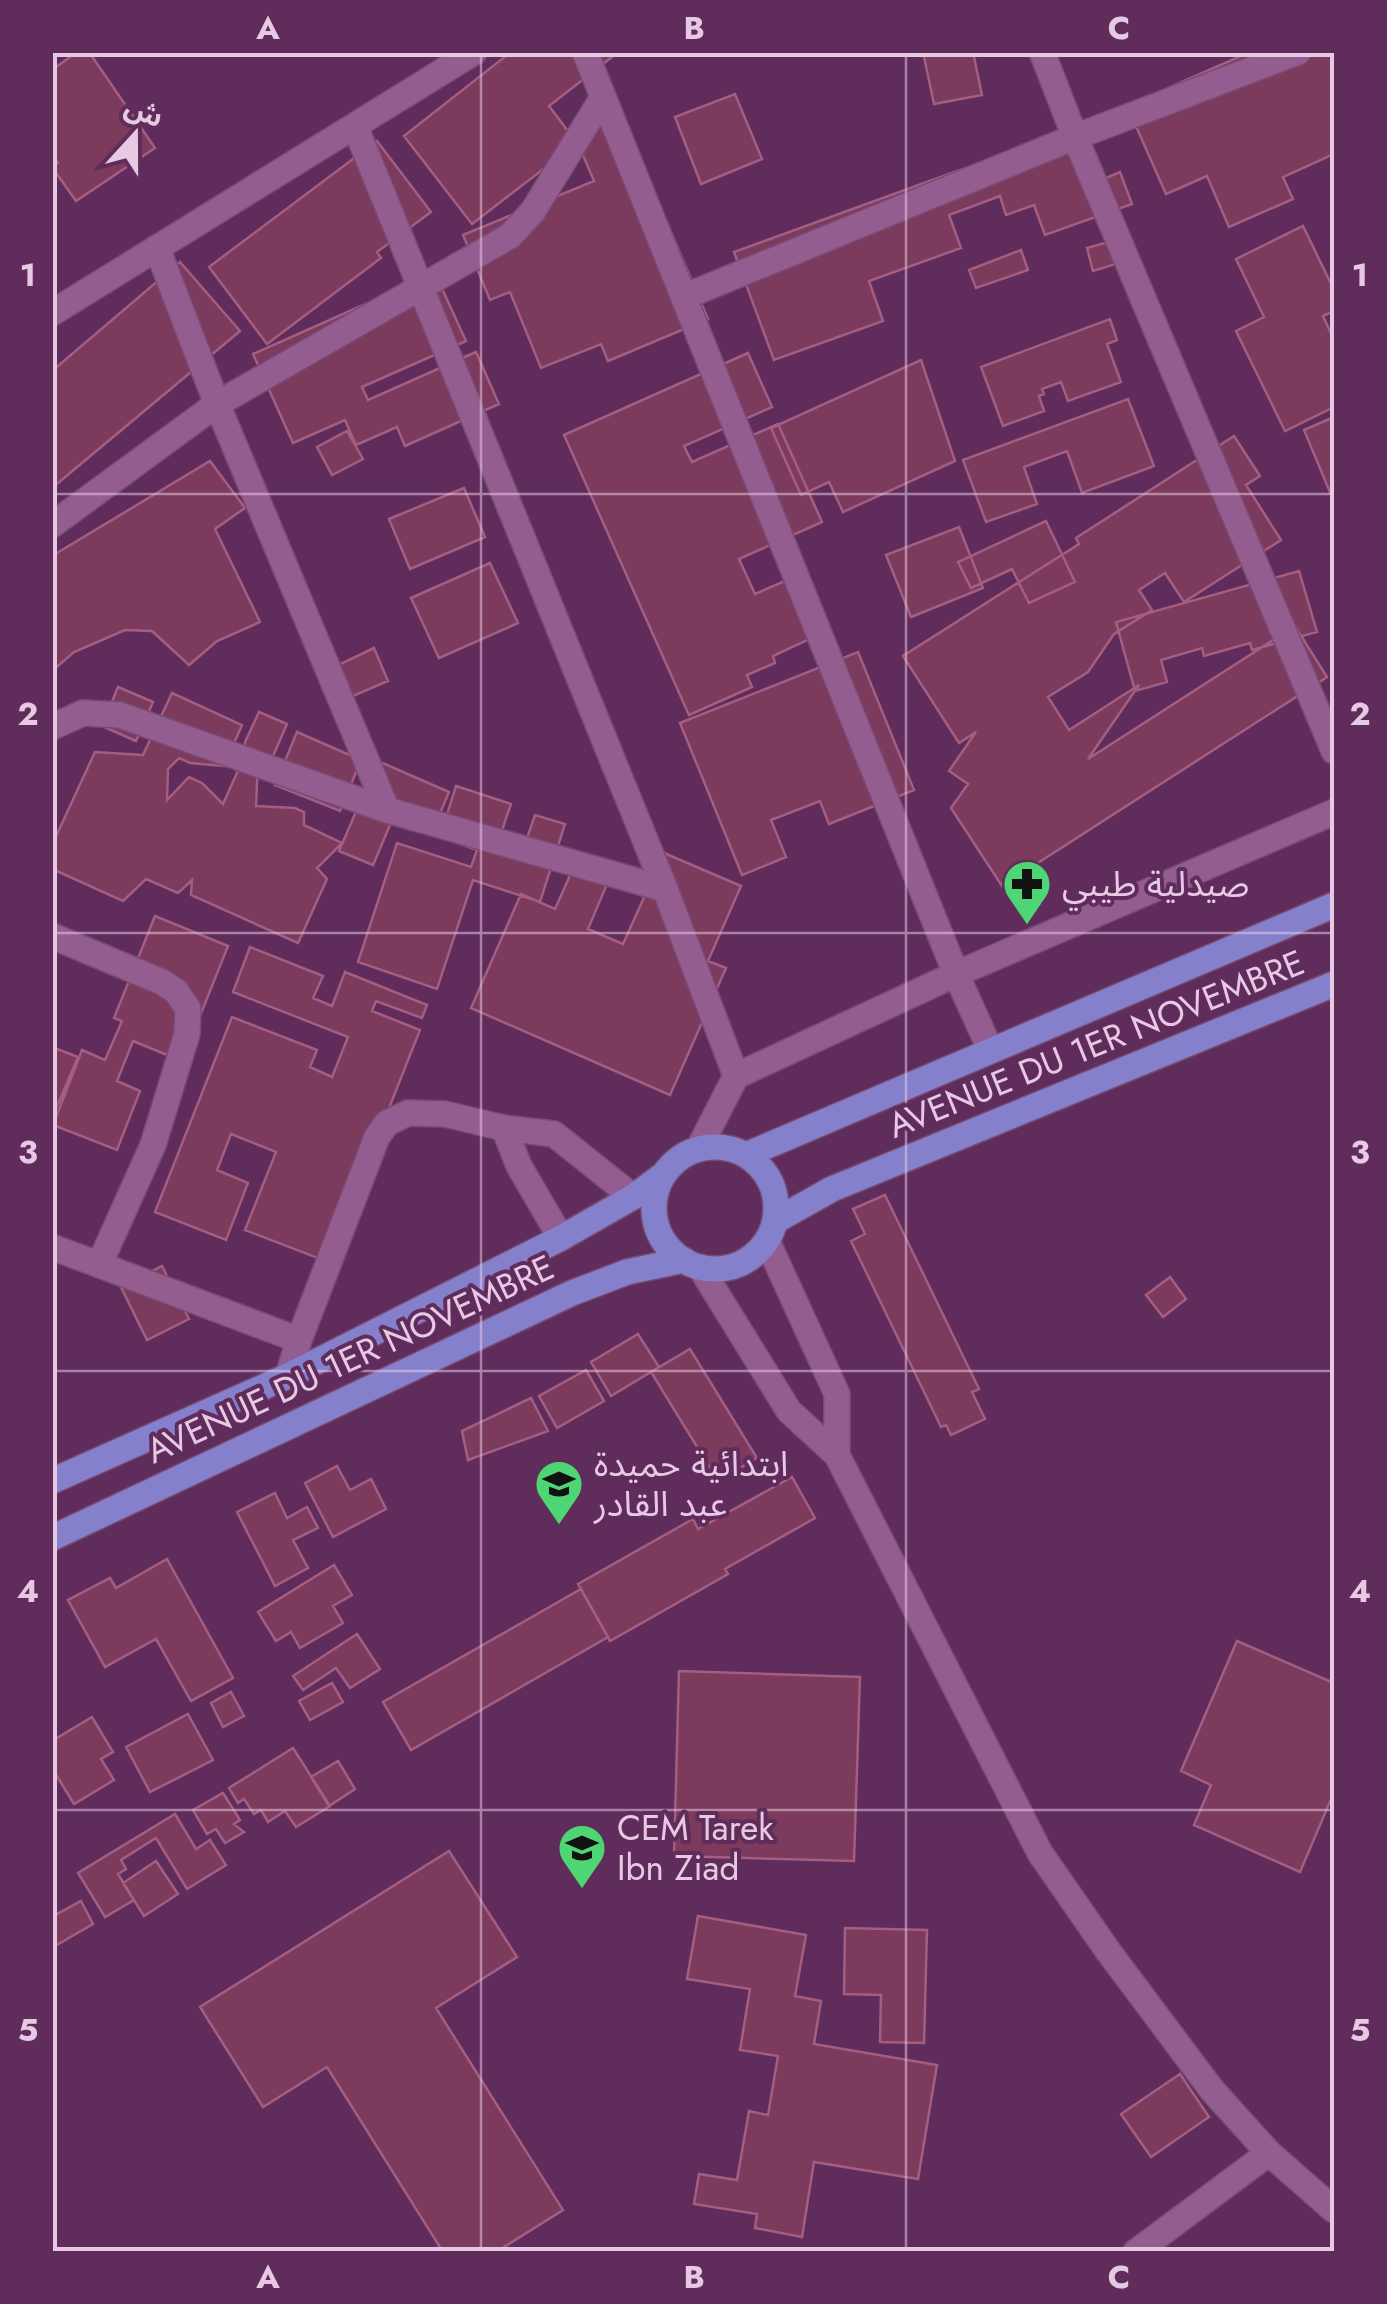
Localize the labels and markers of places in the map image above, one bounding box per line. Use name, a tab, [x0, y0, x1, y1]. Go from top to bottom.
pharmacy icon: صيدلية طيبي	[1001, 858, 1053, 926]
place label: صيدلية طيبي	[1062, 859, 1249, 911]
place label: ابتدائية حميدة عبد القادر	[593, 1439, 788, 1529]
school or university icon: ابتدائية حميدة عبد القادر	[533, 1458, 585, 1526]
place label: CEM Tarek Ibn Ziad	[617, 1803, 774, 1893]
school or university icon: CEM Tarek Ibn Ziad	[556, 1822, 608, 1890]

